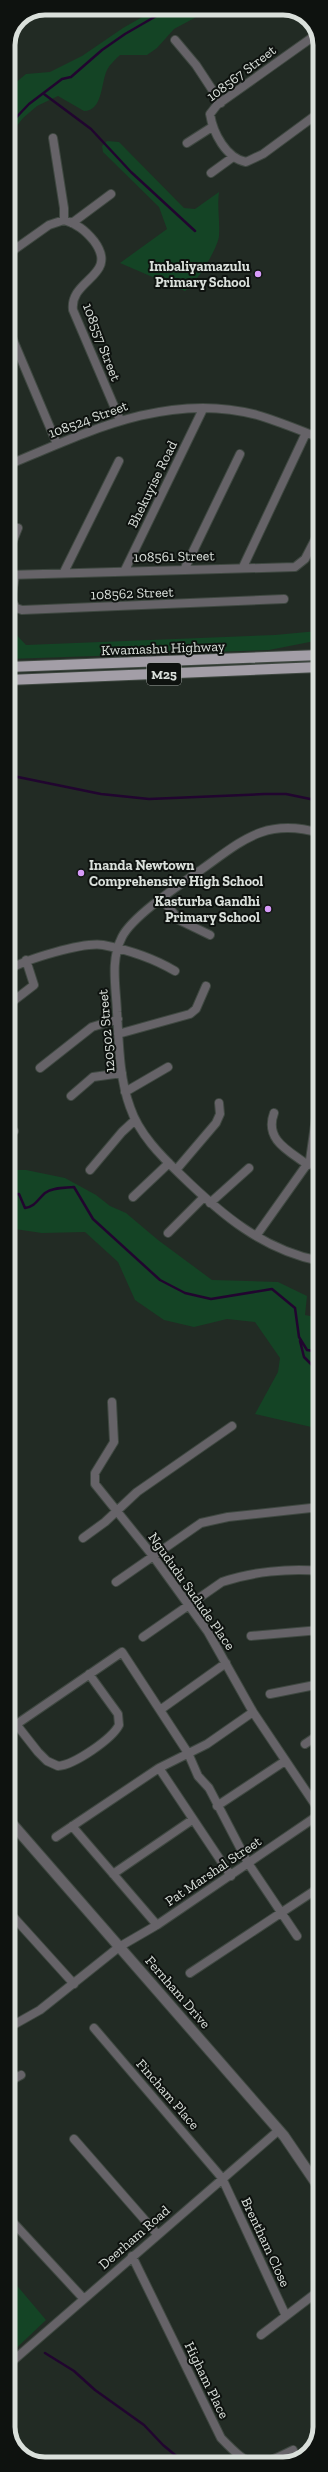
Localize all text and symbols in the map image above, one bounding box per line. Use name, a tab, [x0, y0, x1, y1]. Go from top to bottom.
street label: 108567 Street	[203, 41, 280, 105]
place label: Imbaliyamazulu Primary School	[149, 258, 250, 291]
marker: Imbaliyamazulu Primary School	[253, 269, 263, 279]
street label: 108557 Street	[79, 301, 124, 384]
street label: 108524 Street	[46, 397, 131, 442]
street label: Bhekuyise Road	[124, 438, 181, 531]
street label: 108561 Street	[133, 547, 215, 566]
street label: 108562 Street	[90, 584, 175, 603]
street label: Kwamashu Highway	[101, 638, 226, 659]
road number: M25	[147, 663, 181, 685]
place label: Inanda Newtown Comprehensive High School	[89, 857, 263, 890]
marker: Inanda Newtown Comprehensive High School	[76, 868, 86, 878]
place label: Kasturba Gandhi Primary School	[154, 893, 260, 926]
marker: Kasturba Gandhi Primary School	[263, 904, 273, 914]
street label: 120502 Street	[94, 988, 119, 1073]
street label: Ngududu Sudude Place	[145, 1529, 239, 1654]
street label: Pat Marshal Street	[162, 1832, 265, 1910]
street label: Fernham Drive	[141, 1952, 214, 2032]
street label: Fincham Place	[132, 2056, 203, 2133]
street label: Brentham Close	[237, 2195, 294, 2290]
street label: Deerham Road	[95, 2202, 174, 2273]
street label: Higham Place	[181, 2339, 233, 2422]

